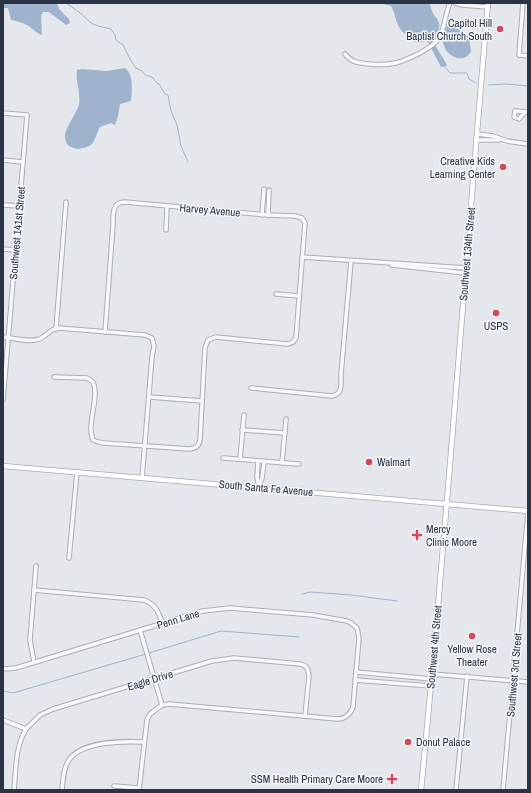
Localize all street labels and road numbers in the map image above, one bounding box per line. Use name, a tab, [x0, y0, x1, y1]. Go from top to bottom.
street label: Southwest 141st Street	[6, 185, 28, 280]
street label: Harvey Avenue	[179, 200, 241, 220]
street label: Southwest 134th Street	[456, 206, 478, 301]
street label: South Santa Fe Avenue	[218, 477, 314, 499]
street label: Southwest 4th Street	[423, 604, 445, 689]
street label: Penn Lane	[155, 606, 201, 632]
street label: Southwest 3rd Street	[503, 632, 525, 718]
street label: Eagle Drive	[125, 666, 175, 694]

